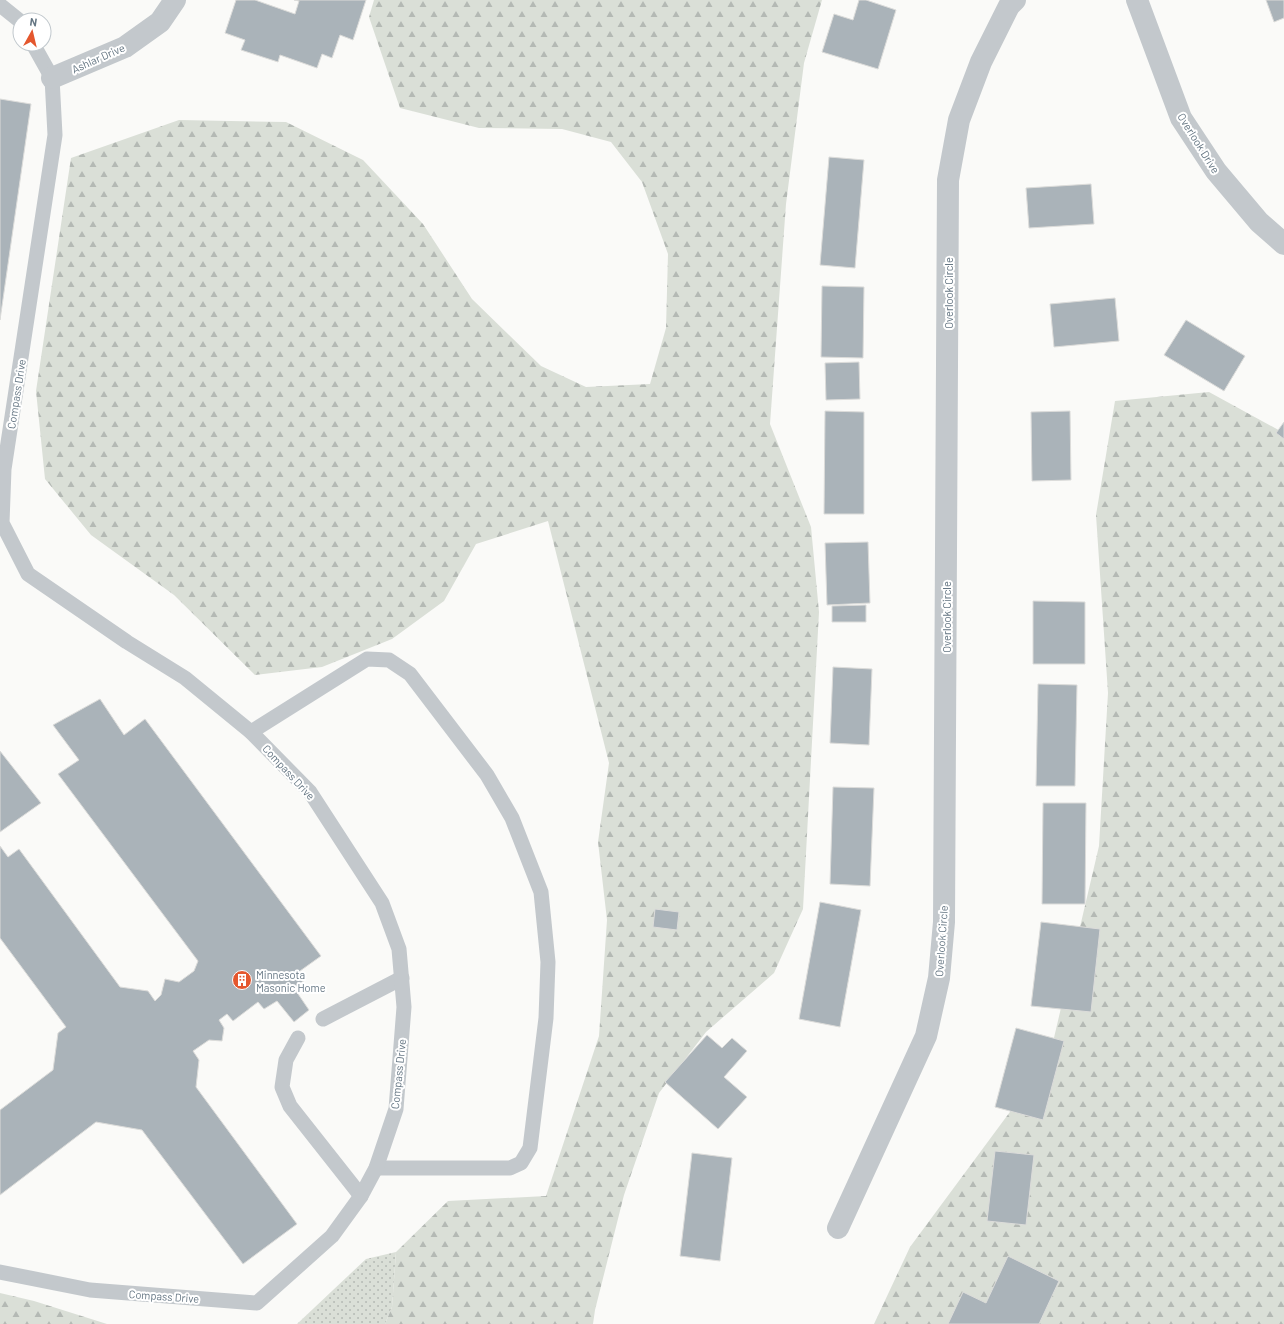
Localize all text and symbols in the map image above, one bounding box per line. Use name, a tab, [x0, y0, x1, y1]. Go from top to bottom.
north arrow	[12, 12, 52, 52]
text: N	[29, 15, 38, 29]
street label: Ashlar Drive	[69, 40, 127, 75]
street label: Overlook Drive	[1175, 111, 1223, 176]
street label: Overlook Circle	[942, 257, 955, 329]
street label: Compass Drive	[4, 358, 28, 430]
street label: Overlook Circle	[940, 581, 953, 653]
street label: Compass Drive	[260, 742, 318, 802]
street label: Overlook Circle	[932, 905, 950, 977]
place label: Minnesota Masonic Home	[256, 968, 326, 994]
building icon: Minnesota Masonic Home	[231, 969, 253, 991]
street label: Compass Drive	[388, 1038, 408, 1110]
street label: Compass Drive	[128, 1287, 200, 1305]

